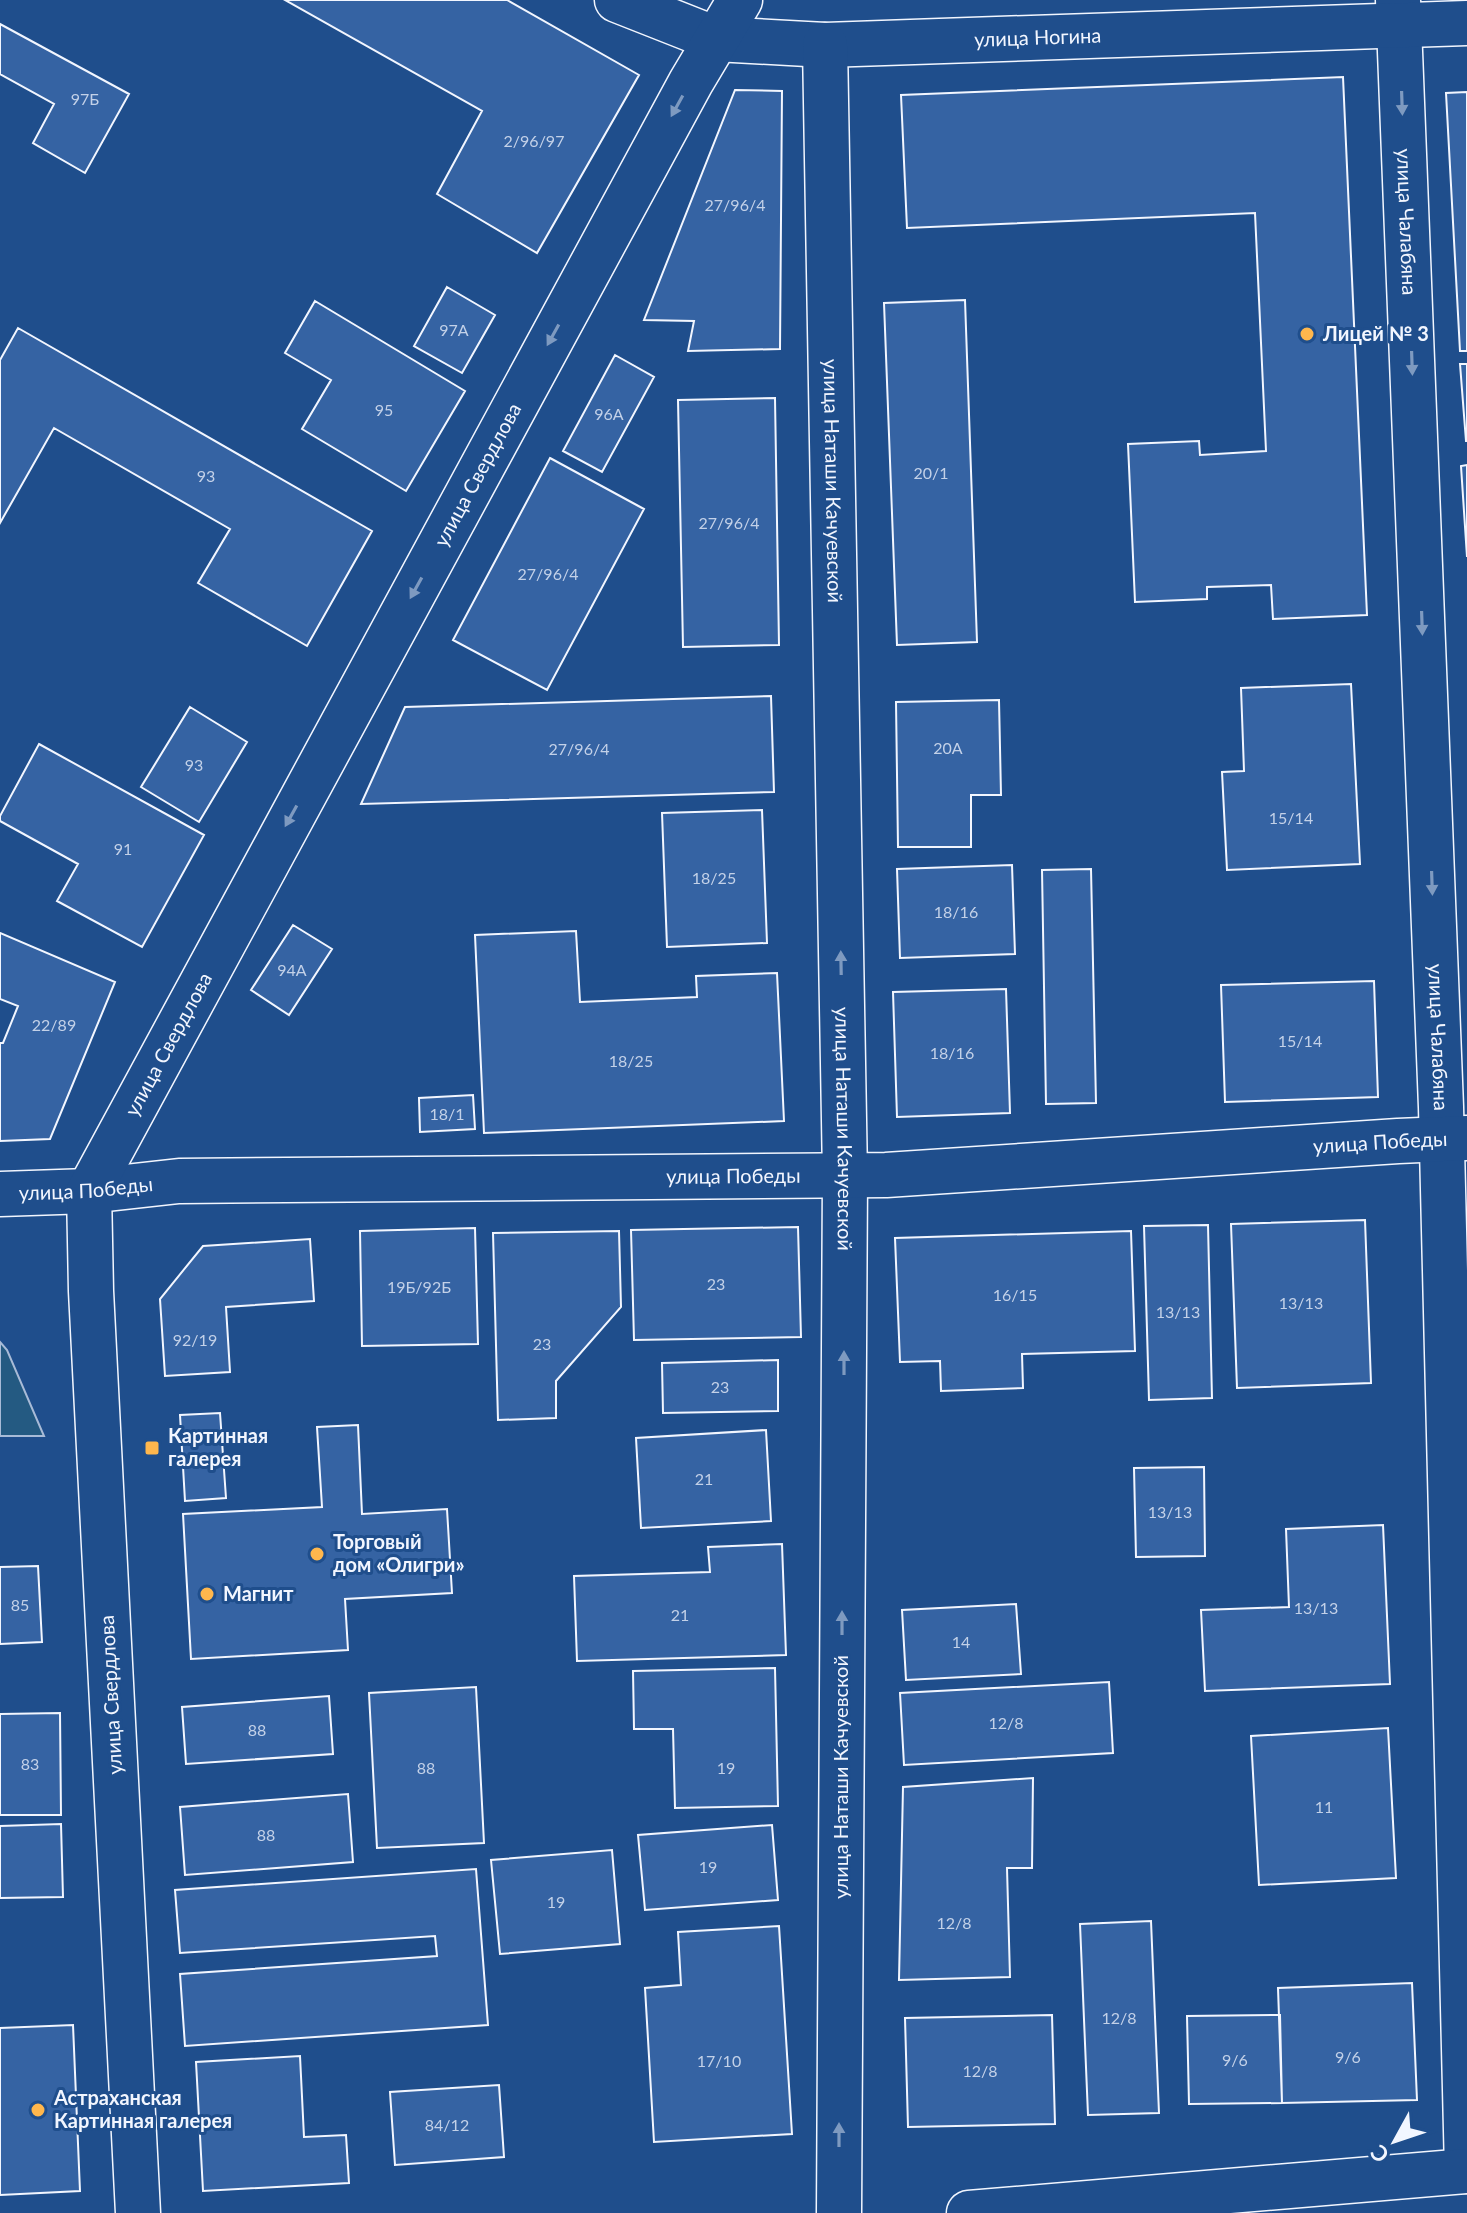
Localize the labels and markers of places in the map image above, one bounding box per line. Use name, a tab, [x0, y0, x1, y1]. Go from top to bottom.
place label: Лицей № 3	[1322, 321, 1429, 345]
marker: Лицей № 3	[1298, 325, 1316, 343]
place label: Картинная галерея	[168, 1423, 268, 1470]
marker: Картинная галерея	[143, 1439, 161, 1457]
place label: Торговый дом «Олигри»	[333, 1529, 465, 1576]
marker: Торговый дом «Олигри»	[308, 1545, 326, 1563]
place label: Магнит	[223, 1581, 294, 1605]
marker: Магнит	[198, 1585, 216, 1603]
place label: Астраханская Картинная галерея	[53, 2085, 232, 2132]
marker: Астраханская Картинная галерея	[29, 2101, 47, 2119]

